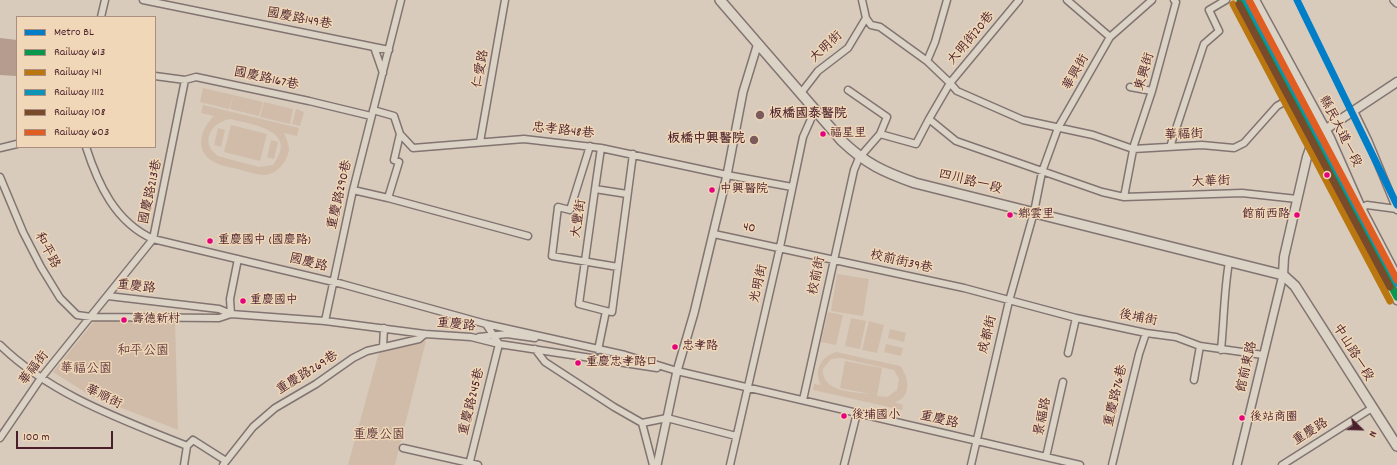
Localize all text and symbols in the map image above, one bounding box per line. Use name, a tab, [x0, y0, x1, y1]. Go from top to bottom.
street label: 國慶路149巷	[265, 6, 333, 34]
street label: 大明街20巷	[945, 9, 999, 69]
legend	[16, 16, 156, 148]
text: Metro BL	[54, 24, 94, 41]
street label: 大明街	[807, 29, 847, 67]
text: Railway 613	[54, 44, 105, 61]
street label: 仁愛路	[471, 48, 493, 90]
street label: 東興街	[1133, 51, 1159, 93]
street label: 華興街	[1060, 52, 1094, 94]
text: Railway 141	[54, 64, 102, 81]
street label: 國慶路167巷	[232, 65, 300, 95]
text: Railway 1112	[54, 84, 105, 101]
street label: 縣民大道一段	[1314, 94, 1364, 170]
text: Railway 108	[54, 104, 105, 121]
place label: 板橋國泰醫院	[769, 107, 847, 123]
marker: 板橋國泰醫院	[754, 109, 766, 121]
street label: 忠孝路48巷	[531, 121, 595, 143]
text: Railway 603	[54, 124, 109, 141]
place label: 福星里	[830, 127, 866, 141]
street label: 華福街	[1164, 128, 1204, 144]
marker: 福星里	[818, 129, 828, 139]
place label: 板橋中興醫院	[667, 132, 745, 148]
marker: 板橋中興醫院	[748, 134, 760, 146]
street label: 國慶路213巷	[137, 158, 167, 226]
street label: 重慶路290巷	[325, 159, 357, 231]
street label: 四川路一段	[937, 168, 1003, 198]
unlabelled marker	[1322, 170, 1332, 180]
street label: 大華街	[1191, 175, 1231, 191]
place label: 中興醫院	[720, 183, 768, 197]
marker: 中興醫院	[707, 185, 717, 195]
street label: 大豐街	[570, 199, 590, 239]
place label: 鄉雲里	[1018, 208, 1054, 222]
place label: 館前西路	[1242, 208, 1290, 222]
marker: 鄉雲里	[1005, 210, 1015, 220]
marker: 館前西路	[1292, 210, 1302, 220]
street label: 40	[741, 220, 757, 238]
street label: 和平路	[30, 230, 62, 272]
place label: 重慶國中 (國慶路)	[218, 234, 311, 248]
marker: 重慶國中 (國慶路)	[205, 236, 215, 246]
street label: 校前街39巷	[868, 248, 934, 278]
street label: 國慶路	[287, 252, 329, 276]
street label: 校前街	[806, 255, 830, 297]
street label: 光明街	[748, 263, 772, 305]
street label: 重慶路	[116, 278, 156, 298]
place label: 重慶國中	[250, 294, 298, 308]
marker: 重慶國中	[238, 296, 248, 306]
street label: 後埔街	[1117, 308, 1159, 330]
place label: 壽德新村	[132, 313, 180, 327]
street label: 成都街	[977, 314, 1001, 356]
marker: 壽德新村	[119, 315, 129, 325]
street label: 重慶路	[436, 316, 476, 336]
street label: 中山路一段	[1328, 321, 1376, 385]
place label: 忠孝路	[682, 340, 718, 354]
street label: 館前東路	[1235, 340, 1261, 394]
marker: 忠孝路	[670, 342, 680, 352]
park label: 和平公園	[117, 344, 169, 360]
street label: 華福街	[17, 349, 53, 389]
street label: 重慶路269巷	[274, 349, 342, 399]
place label: 重慶忠孝路口	[586, 356, 658, 370]
marker: 重慶忠孝路口	[573, 358, 583, 368]
park label: 華福公園	[60, 362, 112, 378]
street label: 重慶路76巷	[1102, 363, 1132, 429]
street label: 重慶路245巷	[457, 367, 489, 437]
street label: 華順街	[82, 382, 124, 414]
street label: 景福路	[1032, 396, 1056, 438]
place label: 後埔國小	[852, 409, 900, 423]
street label: 重慶路	[918, 409, 960, 433]
north arrow	[1341, 409, 1381, 449]
marker: 後埔國小	[839, 411, 849, 421]
place label: 後站商圈	[1250, 411, 1298, 425]
marker: 後站商圈	[1237, 413, 1247, 423]
street label: 重慶路	[1290, 416, 1332, 450]
scale bar	[18, 423, 115, 449]
park label: 重慶公園	[353, 428, 405, 444]
text: N	[1364, 428, 1380, 439]
text: 100 m	[23, 429, 50, 446]

